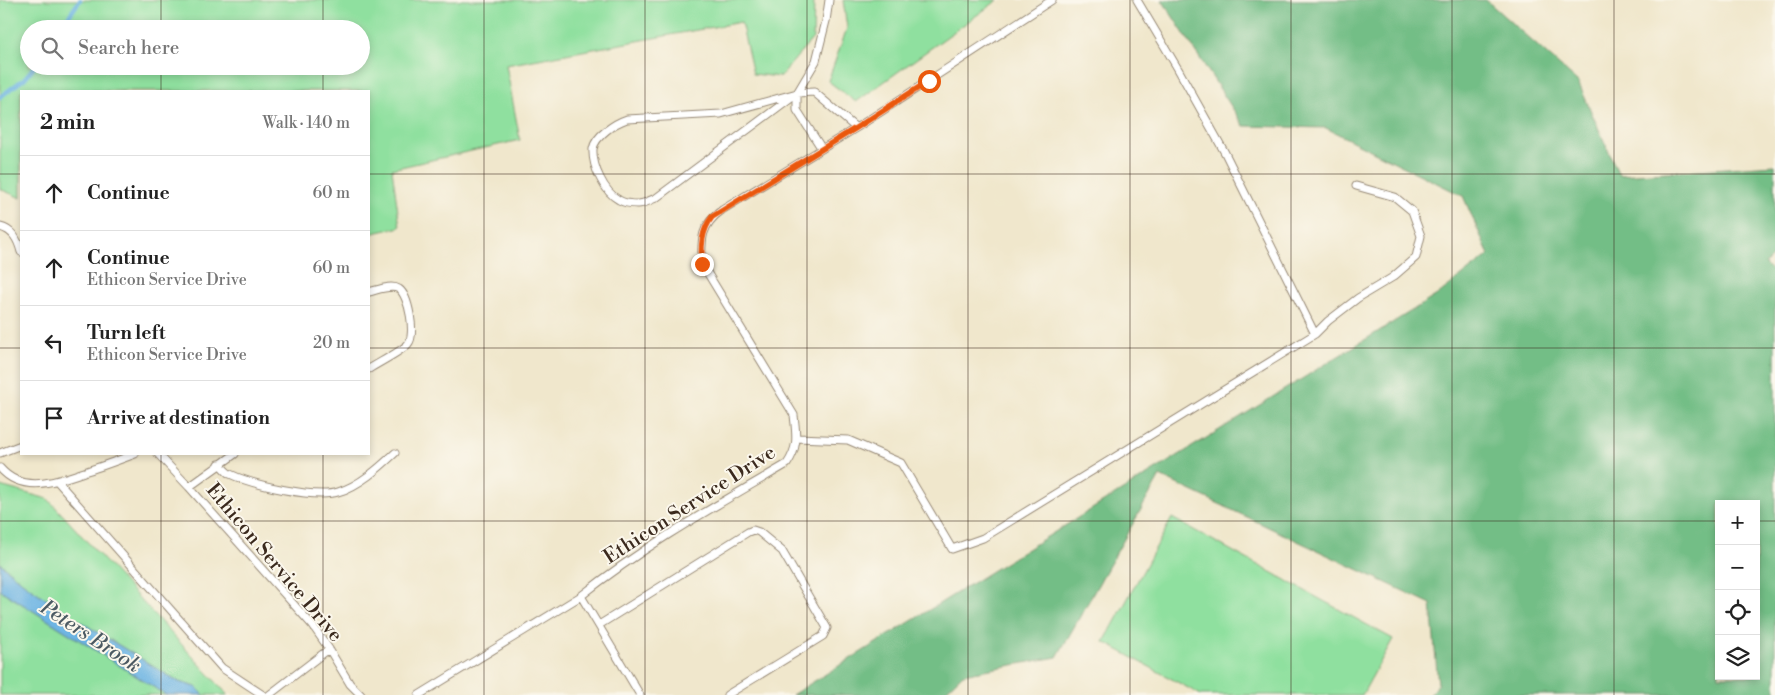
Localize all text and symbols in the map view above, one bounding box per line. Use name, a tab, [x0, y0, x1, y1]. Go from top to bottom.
search box	[20, 20, 370, 75]
icon: search	[38, 34, 66, 62]
text: Search here	[78, 36, 179, 60]
route start	[918, 70, 941, 93]
text: 2 min	[40, 110, 95, 136]
text: Walk · 140 m	[262, 113, 350, 133]
icon: ahead	[40, 179, 68, 207]
text: Continue	[87, 181, 170, 205]
text: 60 m	[312, 183, 350, 203]
text: Continue	[87, 246, 170, 270]
route end	[691, 253, 714, 276]
icon: ahead	[40, 254, 68, 282]
text: 60 m	[312, 258, 350, 278]
text: Ethicon Service Drive	[87, 270, 247, 290]
text: Turn left	[87, 321, 166, 345]
icon: left	[40, 329, 68, 357]
text: 20 m	[313, 333, 350, 353]
text: Ethicon Service Drive	[87, 345, 247, 365]
icon: arrive	[40, 404, 68, 432]
text: Arrive at destination	[87, 406, 270, 430]
street label: Ethicon Service Drive	[599, 440, 780, 570]
street label: Ethicon Service Drive	[200, 478, 348, 648]
map controls	[1715, 500, 1760, 680]
button: +	[1715, 500, 1760, 545]
button: −	[1715, 545, 1760, 590]
button: locate	[1715, 590, 1760, 635]
water label: Peters Brook	[34, 594, 146, 679]
button: layers	[1715, 635, 1760, 680]

